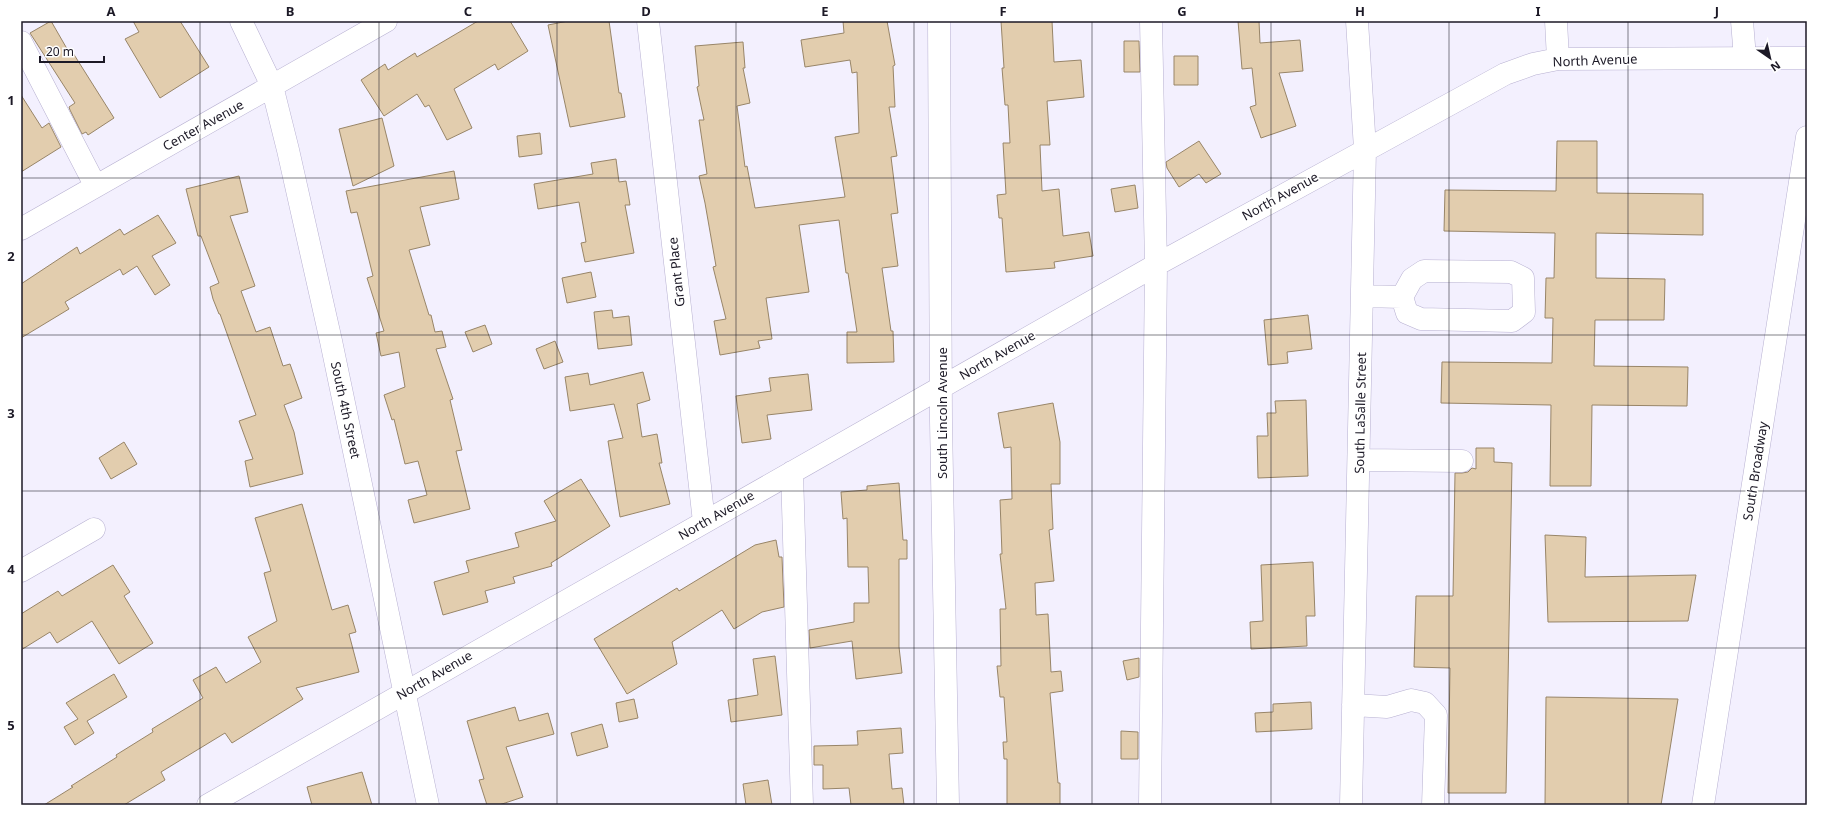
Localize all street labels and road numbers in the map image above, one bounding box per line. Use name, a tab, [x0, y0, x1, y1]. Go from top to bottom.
street label: North Avenue	[1552, 50, 1638, 70]
street label: Center Avenue	[159, 95, 247, 155]
street label: North Avenue	[1239, 168, 1321, 224]
street label: Grant Place	[663, 236, 689, 308]
street label: North Avenue	[956, 326, 1038, 384]
street label: South Lincoln Avenue	[933, 347, 951, 479]
street label: South LaSalle Street	[1350, 352, 1370, 474]
street label: South 4th Street	[327, 360, 365, 461]
street label: South Broadway	[1738, 420, 1772, 522]
street label: North Avenue	[675, 486, 757, 544]
street label: North Avenue	[393, 646, 475, 704]

